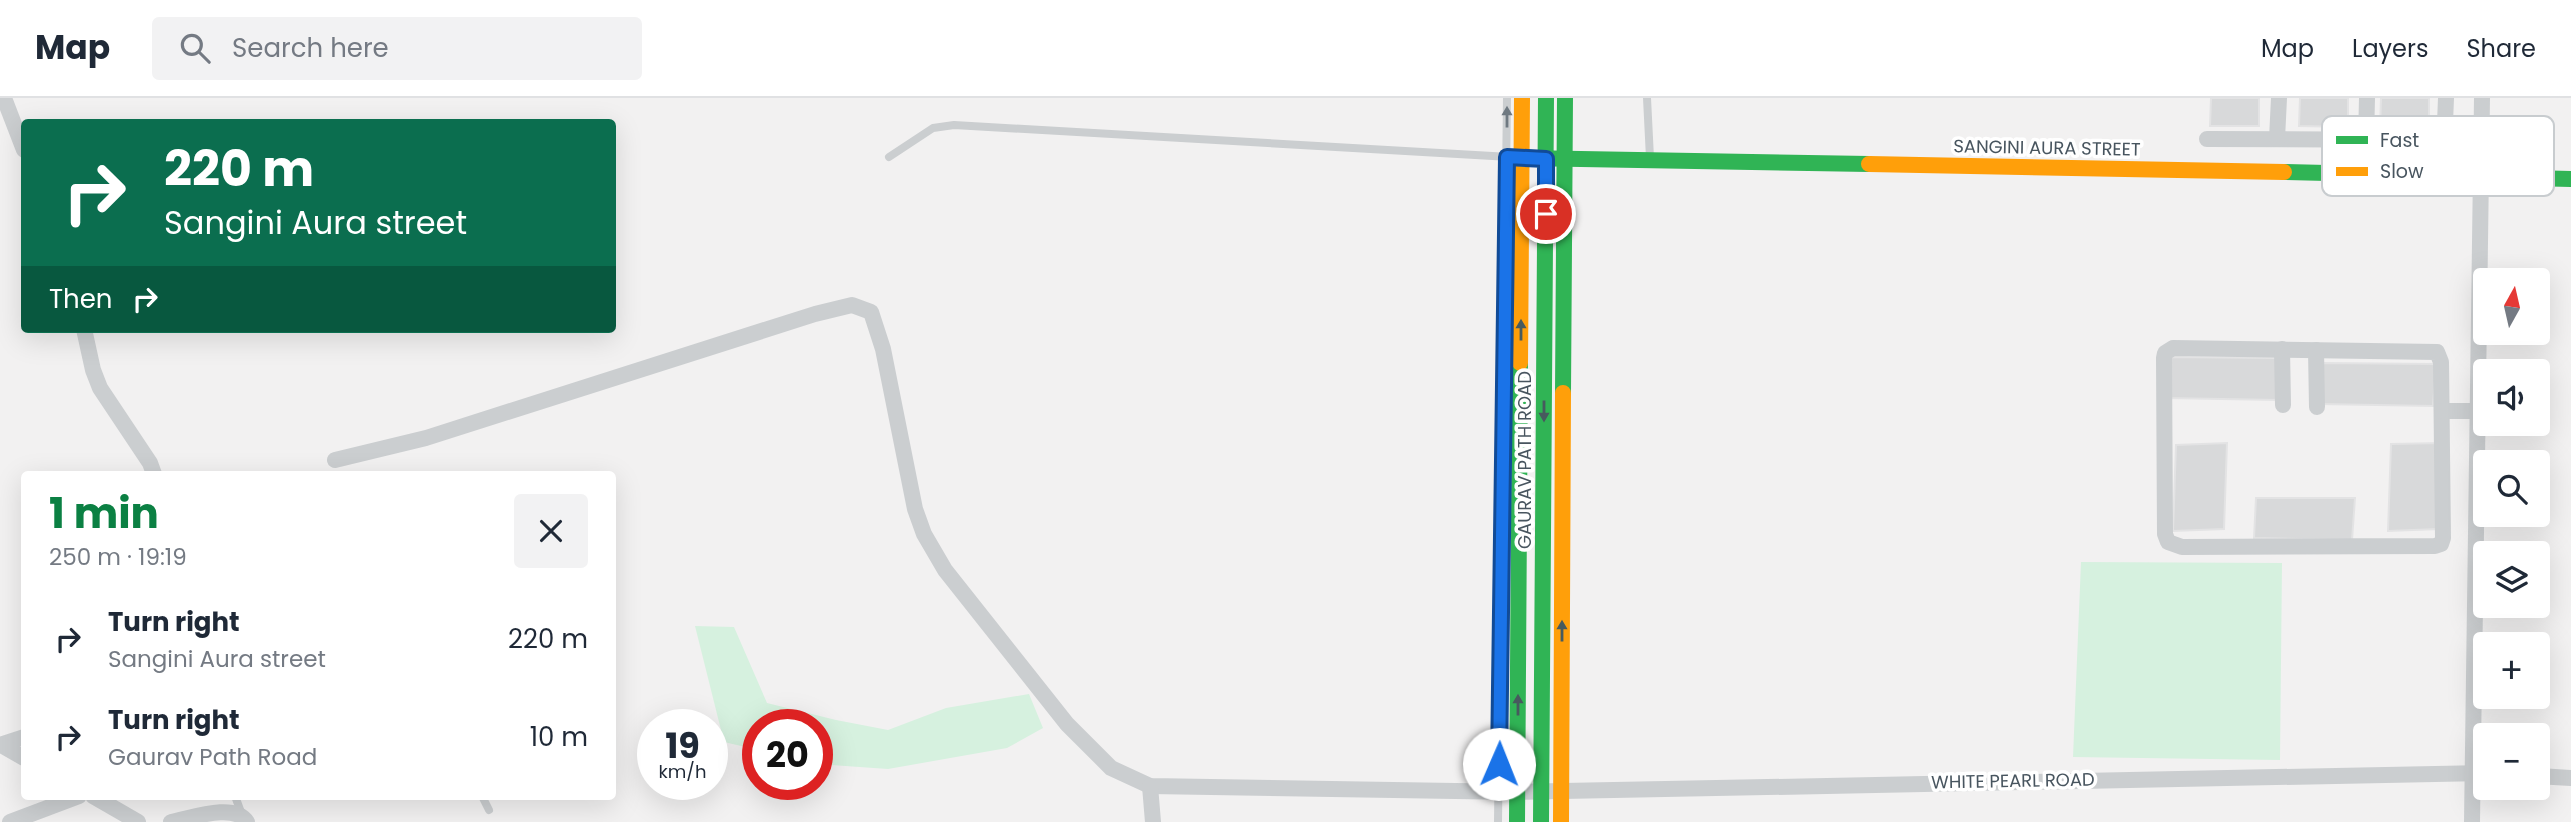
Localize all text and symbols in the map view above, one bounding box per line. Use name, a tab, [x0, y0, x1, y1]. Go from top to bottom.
search box	[152, 17, 642, 80]
text: Map	[35, 24, 110, 71]
icon: search	[176, 29, 214, 67]
text: Search here	[232, 30, 389, 66]
text: Map	[2261, 32, 2314, 65]
text: Layers	[2352, 32, 2428, 65]
text: Share	[2466, 32, 2536, 65]
one-way arrow	[1501, 106, 1513, 128]
legend	[2322, 116, 2554, 196]
text: Fast	[2380, 127, 2419, 154]
street label: SANGINI AURA STREET	[1953, 133, 2141, 162]
text: 220 m	[164, 135, 314, 203]
icon: right	[49, 147, 140, 238]
text: Slow	[2380, 158, 2424, 185]
pin	[1516, 184, 1576, 244]
icon: arrive	[1527, 195, 1565, 233]
text: Sangini Aura street	[164, 200, 467, 245]
north arrow	[2473, 268, 2550, 345]
map controls	[2473, 268, 2550, 800]
icon: right	[126, 280, 164, 318]
text: Then	[49, 281, 112, 317]
one-way arrow	[1515, 319, 1527, 341]
button: sound	[2473, 359, 2550, 436]
street label: GAURAV PATH ROAD	[1512, 371, 1537, 549]
one-way arrow	[1538, 400, 1550, 422]
button: search	[2473, 450, 2550, 527]
text: 1 min	[49, 484, 159, 543]
button: close	[514, 494, 588, 568]
text: 250 m · 19:19	[49, 541, 187, 573]
button: layers	[2473, 541, 2550, 618]
text: Turn right	[108, 604, 240, 640]
icon: right	[49, 620, 87, 658]
one-way arrow	[1556, 620, 1568, 642]
text: 220 m	[508, 621, 588, 657]
button: +	[2473, 632, 2550, 709]
text: Sangini Aura street	[108, 643, 326, 675]
one-way arrow	[1512, 694, 1524, 716]
text: Turn right	[108, 702, 240, 738]
speed limit sign: 20	[742, 709, 833, 800]
icon: right	[49, 718, 87, 756]
text: 10 m	[530, 719, 588, 755]
text: 19	[665, 721, 700, 770]
button: −	[2473, 723, 2550, 800]
position arrow	[1462, 727, 1536, 801]
text: Gaurav Path Road	[108, 741, 317, 773]
text: km/h	[659, 759, 706, 784]
street label: WHITE PEARL ROAD	[1931, 767, 2095, 794]

